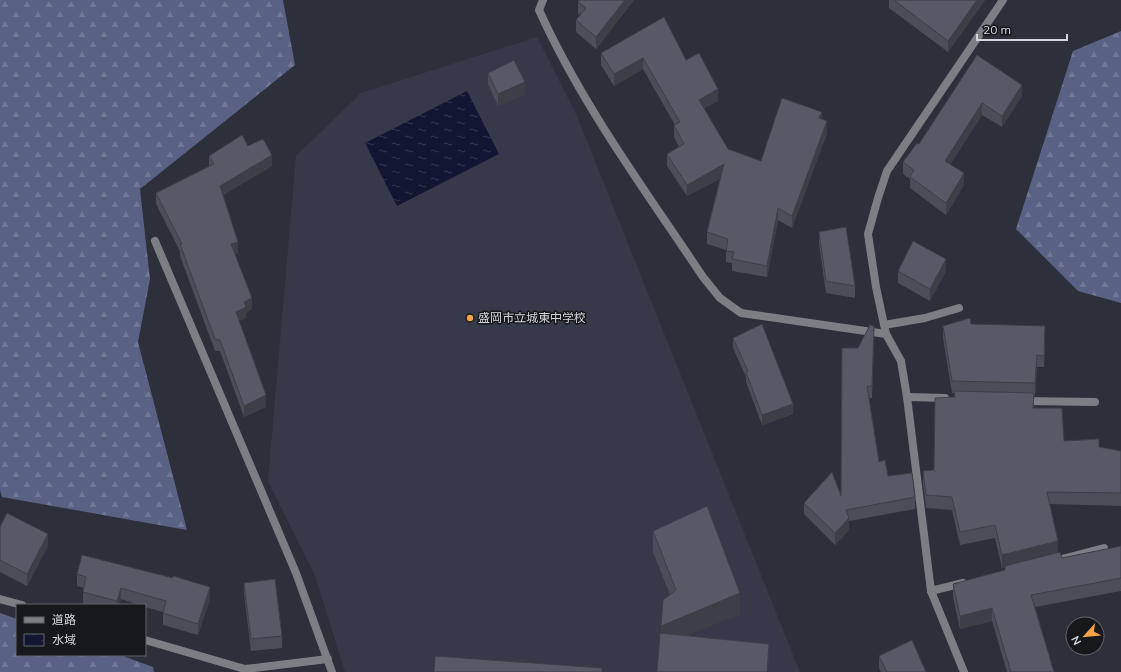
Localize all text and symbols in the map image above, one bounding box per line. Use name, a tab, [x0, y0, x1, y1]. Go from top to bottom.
scale bar	[977, 16, 1067, 42]
text: 20 m	[983, 22, 1011, 37]
place label: 盛岡市立城東中学校	[478, 310, 586, 325]
marker: 盛岡市立城東中学校	[465, 313, 475, 323]
legend	[16, 604, 146, 656]
text: 道路	[52, 612, 76, 627]
north arrow	[1065, 616, 1105, 656]
text: 水域	[52, 632, 76, 647]
text: N	[1068, 634, 1084, 647]

